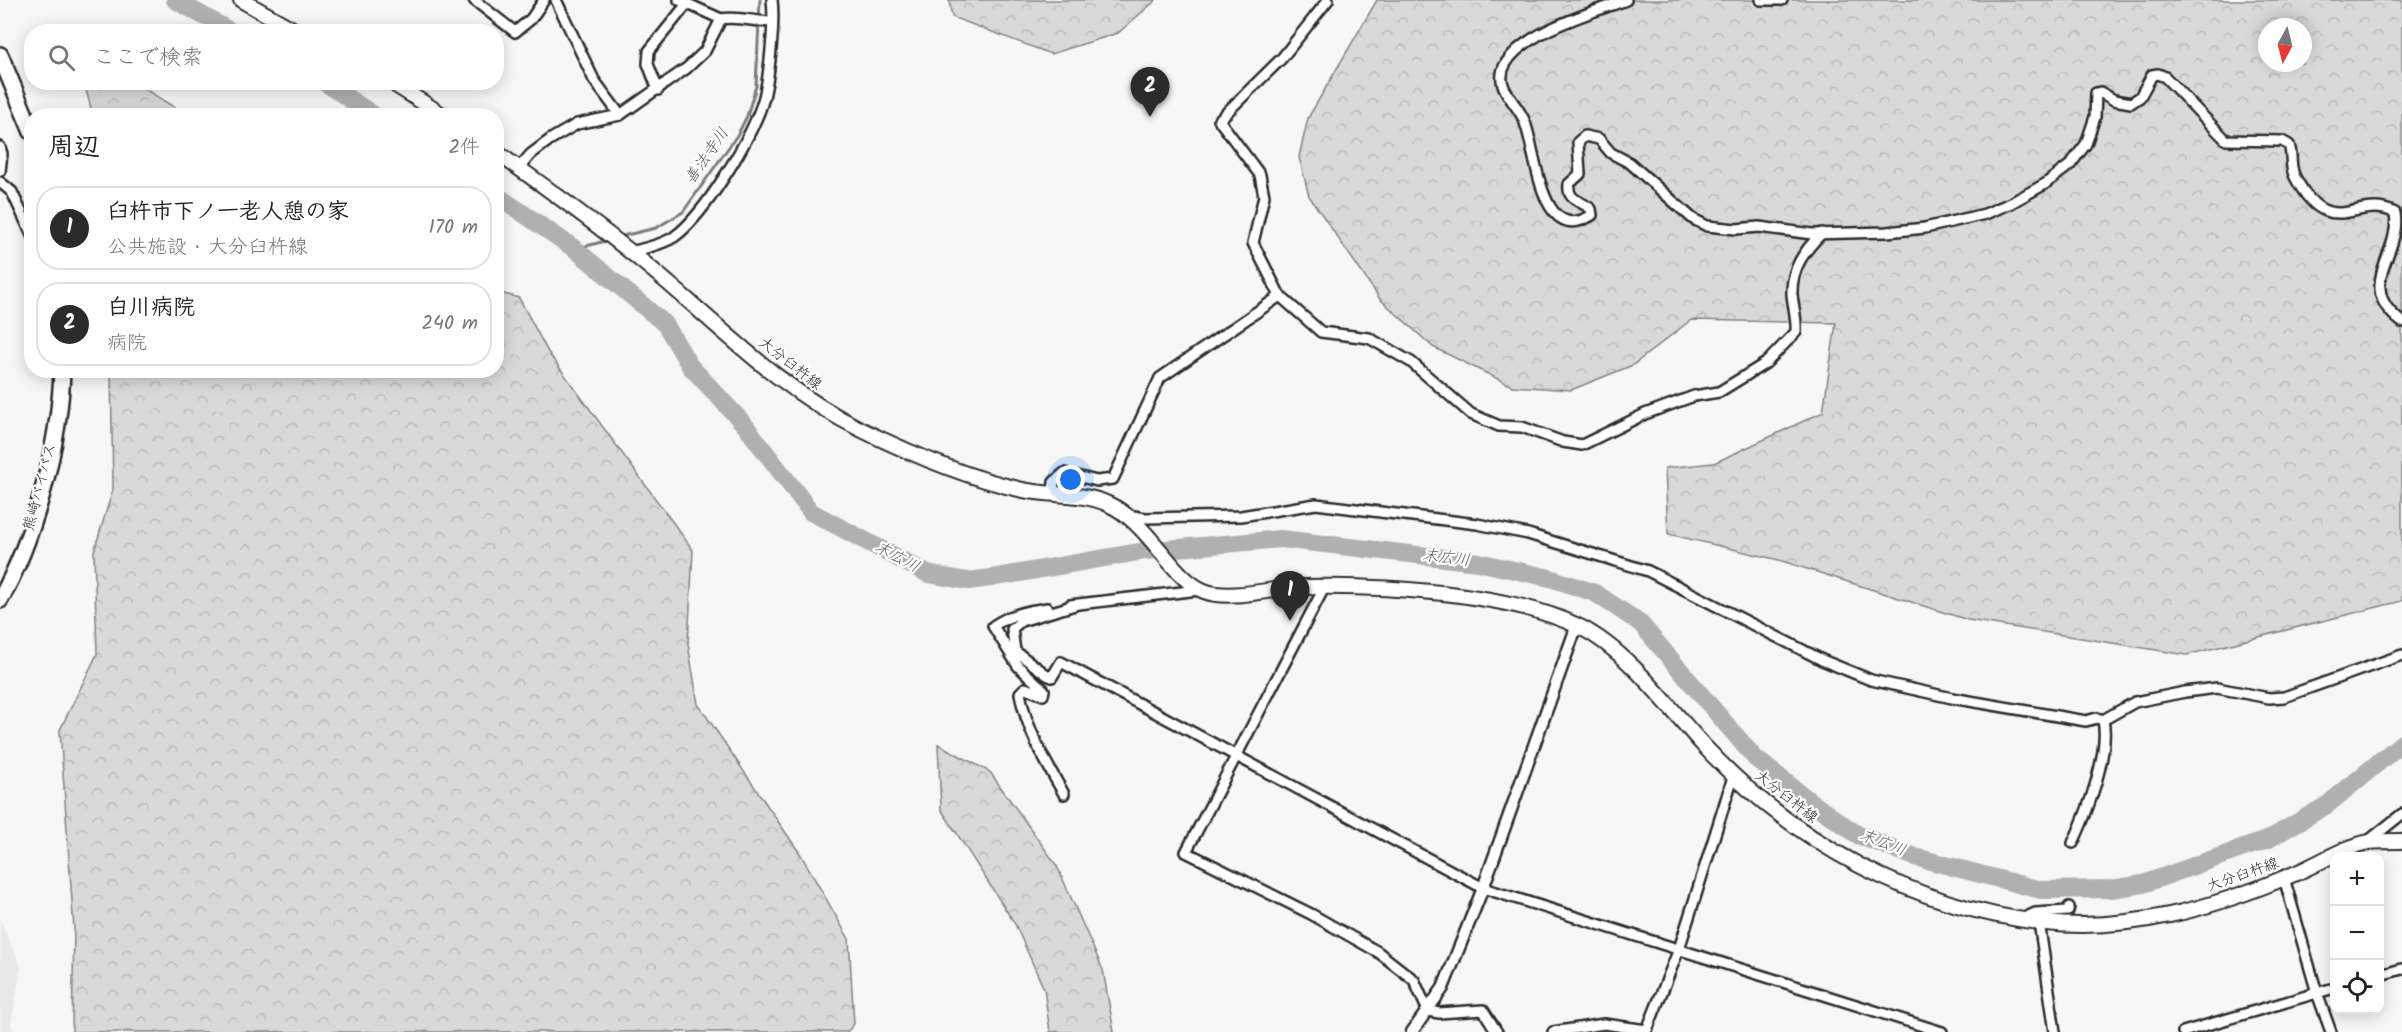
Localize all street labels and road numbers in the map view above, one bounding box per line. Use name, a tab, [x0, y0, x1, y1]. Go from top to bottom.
street label: 大分臼杵線	[753, 331, 827, 397]
street label: 熊崎バイパス	[17, 441, 63, 533]
street label: 大分臼杵線	[1749, 764, 1823, 830]
street label: 大分臼杵線	[2204, 851, 2282, 899]

